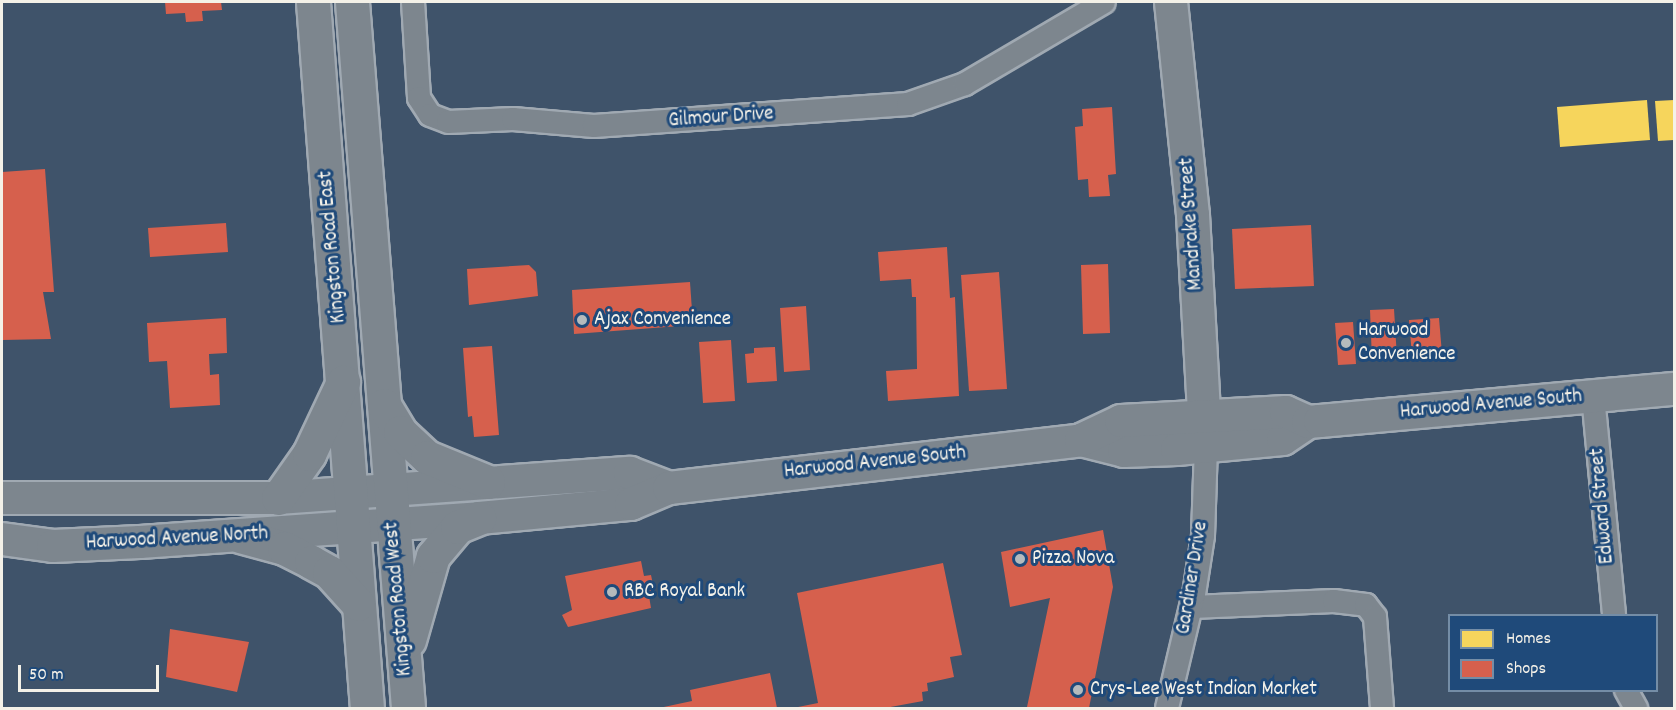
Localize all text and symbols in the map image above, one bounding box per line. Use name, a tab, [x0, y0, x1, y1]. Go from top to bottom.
street label: Gilmour Drive	[668, 102, 774, 134]
street label: Mandrake Street	[1175, 157, 1209, 291]
street label: Kingston Road East	[314, 170, 352, 324]
place label: Ajax Convenience	[594, 307, 731, 333]
marker: Ajax Convenience	[575, 313, 589, 327]
place label: Harwood Convenience	[1358, 318, 1456, 368]
marker: Harwood Convenience	[1339, 336, 1353, 350]
street label: Harwood Avenue South	[1399, 384, 1583, 426]
street label: Harwood Avenue South	[783, 441, 967, 485]
street label: Edward Street	[1585, 447, 1621, 565]
street label: Gardiner Drive	[1172, 520, 1214, 636]
street label: Kingston Road West	[380, 521, 418, 677]
street label: Harwood Avenue North	[85, 522, 269, 556]
place label: Pizza Nova	[1032, 546, 1114, 572]
marker: Pizza Nova	[1013, 552, 1027, 566]
place label: RBC Royal Bank	[624, 579, 745, 605]
marker: RBC Royal Bank	[605, 585, 619, 599]
legend	[1448, 614, 1658, 692]
text: Homes	[1506, 627, 1551, 652]
scale bar	[21, 653, 162, 691]
text: Shops	[1506, 657, 1546, 682]
text: 50 m	[29, 663, 64, 688]
place label: Crys-Lee West Indian Market	[1090, 677, 1317, 703]
marker: Crys-Lee West Indian Market	[1071, 683, 1085, 697]

